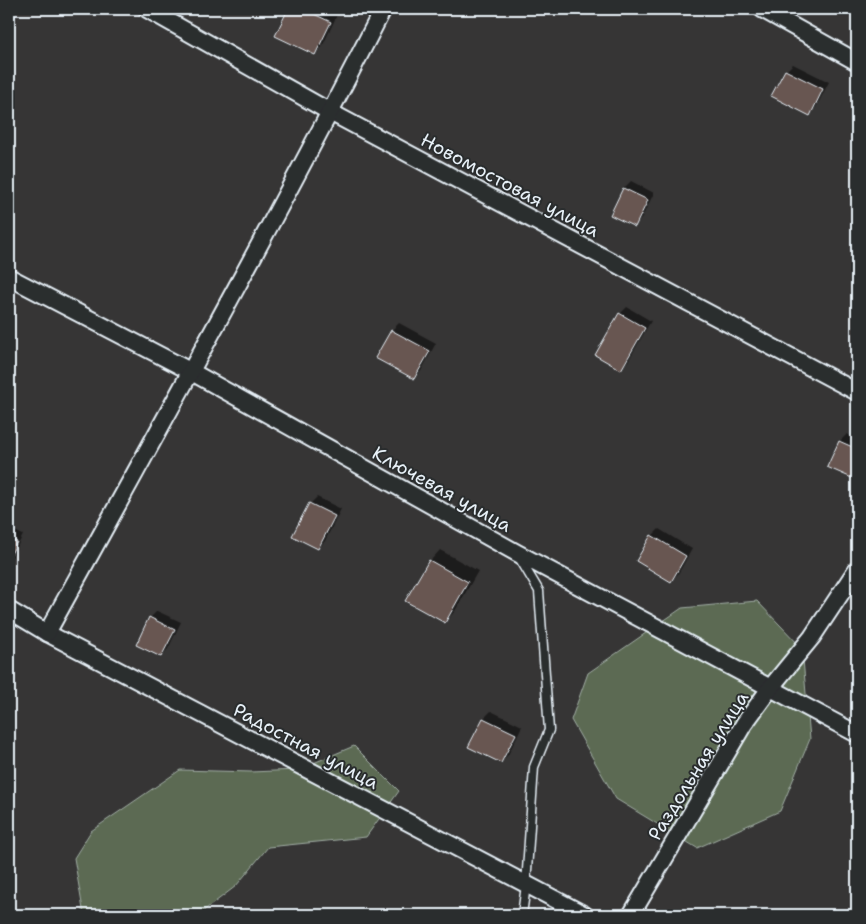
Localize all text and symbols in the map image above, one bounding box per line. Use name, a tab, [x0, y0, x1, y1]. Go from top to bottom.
street label: Новомостовая улица	[416, 127, 604, 243]
street label: Ключевая улица	[368, 440, 516, 538]
street label: Раздольная улица	[642, 687, 754, 845]
street label: Радостная улица	[229, 697, 383, 795]

